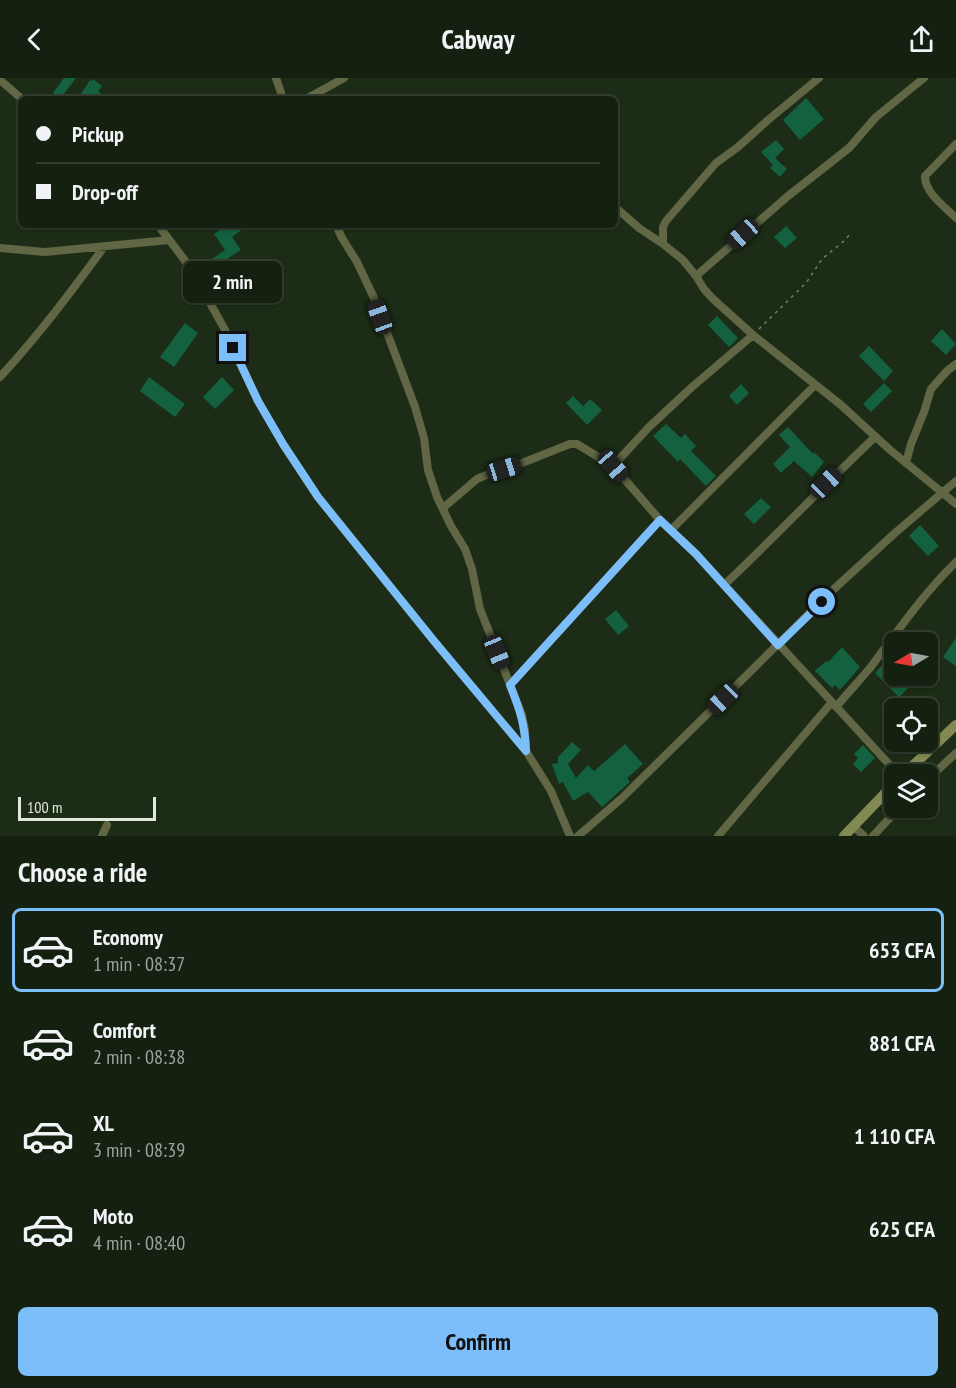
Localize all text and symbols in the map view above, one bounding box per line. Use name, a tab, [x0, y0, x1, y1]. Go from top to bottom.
text: Cabway	[441, 22, 515, 56]
icon: back	[18, 23, 51, 56]
icon: share	[905, 23, 938, 56]
text: Pickup	[72, 120, 124, 148]
text: Drop-off	[72, 178, 138, 206]
car	[724, 215, 762, 253]
callout: 2 min	[184, 261, 282, 303]
text: 2 min	[212, 269, 253, 295]
car	[365, 297, 395, 337]
route end	[219, 334, 246, 361]
car	[594, 447, 632, 485]
car	[484, 455, 524, 483]
car	[807, 464, 845, 502]
route start	[808, 588, 835, 615]
car	[482, 632, 512, 672]
north arrow	[884, 632, 938, 686]
map controls	[884, 632, 938, 818]
car	[704, 680, 742, 718]
button: locate	[884, 698, 938, 752]
button: layers	[884, 764, 938, 818]
scale bar	[18, 794, 156, 822]
text: 100 m	[27, 797, 62, 817]
text: Choose a ride	[18, 855, 147, 889]
icon: car	[21, 923, 75, 977]
text: Economy	[93, 923, 163, 951]
text: 653 CFA	[869, 936, 935, 964]
text: 1 min · 08:37	[93, 951, 185, 977]
icon: car	[21, 1016, 75, 1070]
text: Comfort	[93, 1016, 156, 1044]
text: 881 CFA	[869, 1029, 935, 1057]
text: 2 min · 08:38	[93, 1044, 185, 1070]
icon: car	[21, 1109, 75, 1163]
text: XL	[93, 1109, 114, 1137]
text: 1 110 CFA	[854, 1122, 935, 1150]
text: 3 min · 08:39	[93, 1137, 185, 1163]
icon: car	[21, 1202, 75, 1256]
text: Moto	[93, 1202, 134, 1230]
text: 625 CFA	[869, 1215, 935, 1243]
text: 4 min · 08:40	[93, 1230, 185, 1256]
button: Confirm	[18, 1307, 938, 1376]

